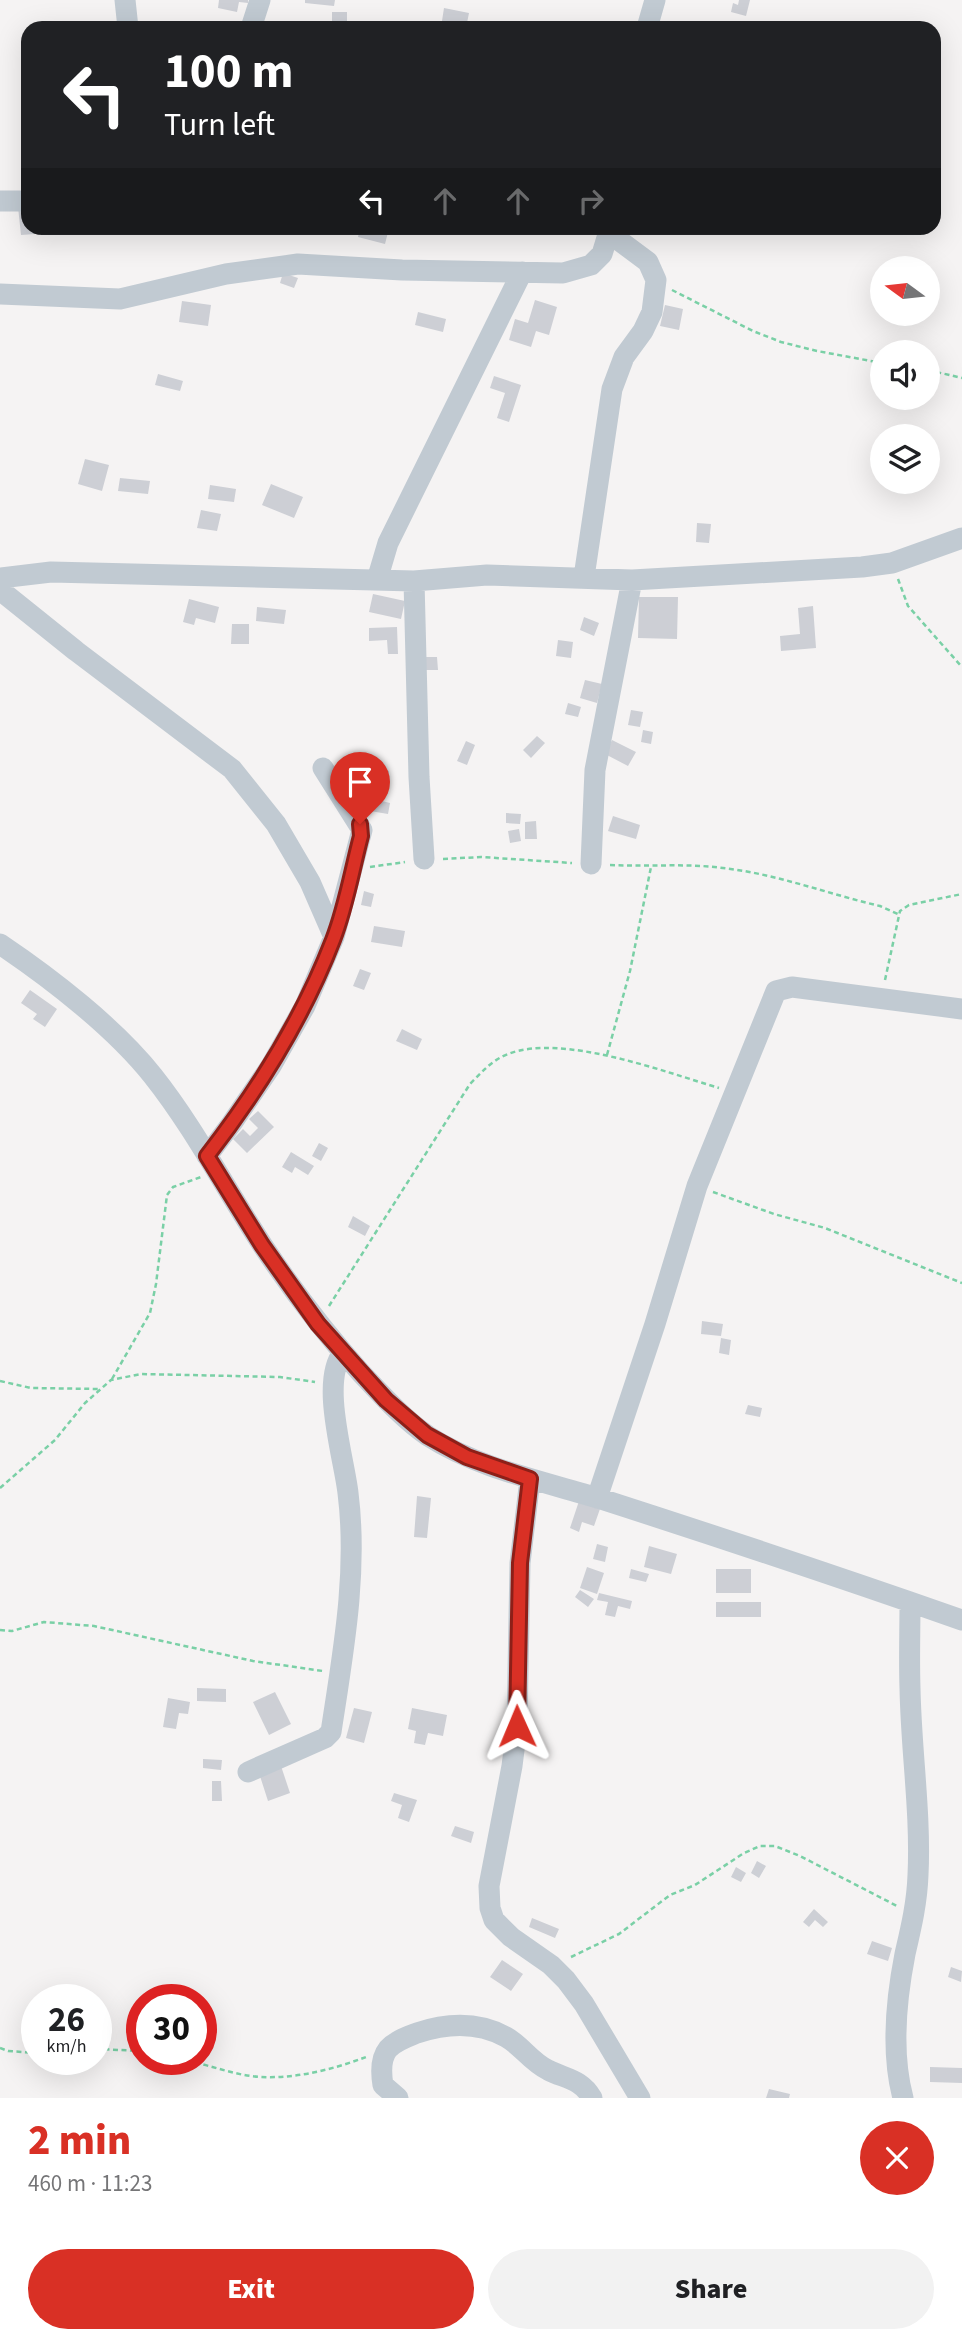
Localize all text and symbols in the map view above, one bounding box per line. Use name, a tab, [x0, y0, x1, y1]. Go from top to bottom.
text: 100 m	[164, 37, 293, 107]
icon: left	[49, 49, 140, 140]
text: Turn left	[164, 102, 275, 148]
icon: left	[353, 182, 391, 220]
icon: ahead	[426, 182, 464, 220]
icon: ahead	[499, 182, 537, 220]
icon: right	[572, 182, 610, 220]
north arrow	[870, 256, 940, 326]
map controls	[870, 256, 940, 494]
button: sound	[870, 340, 940, 410]
button: layers	[870, 424, 940, 494]
pin	[330, 752, 390, 824]
icon: arrive	[341, 763, 379, 801]
position arrow	[480, 1689, 554, 1763]
speed limit sign: 30	[126, 1984, 217, 2075]
text: 26	[48, 1995, 85, 2045]
text: km/h	[47, 2034, 86, 2059]
text: 2 min	[28, 2111, 131, 2171]
button: close	[860, 2121, 934, 2195]
text: 460 m · 11:23	[28, 2167, 152, 2200]
button: Exit	[28, 2249, 474, 2329]
button: Share	[488, 2249, 934, 2329]

